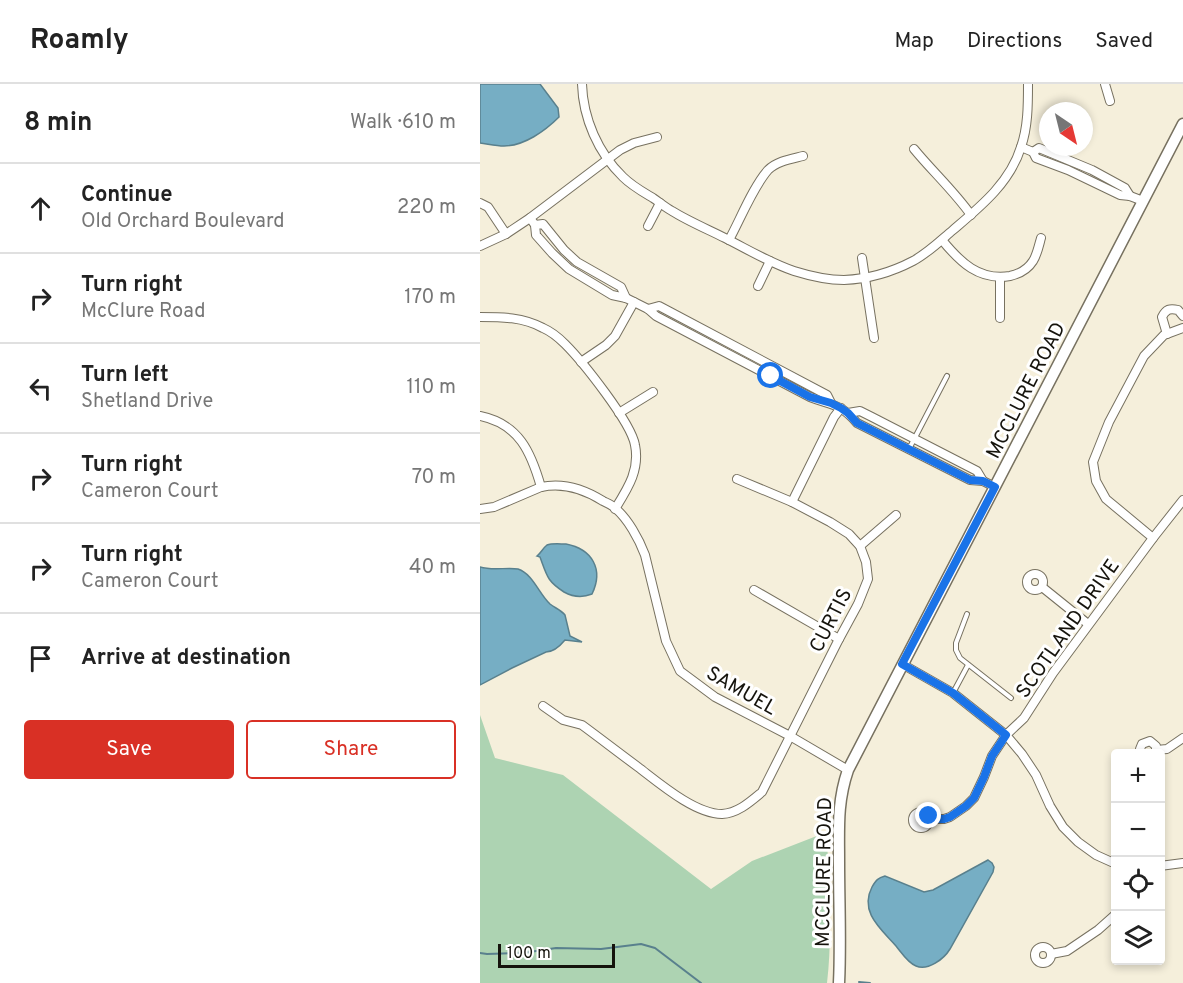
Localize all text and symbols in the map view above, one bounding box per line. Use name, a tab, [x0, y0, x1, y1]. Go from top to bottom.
text: Roamly	[30, 23, 129, 59]
text: Map	[894, 28, 934, 55]
text: Directions	[967, 28, 1062, 55]
text: Saved	[1095, 28, 1153, 55]
north arrow	[1039, 102, 1093, 156]
text: 8 min	[24, 107, 92, 140]
text: Walk · 610 m	[350, 110, 456, 136]
text: Continue	[81, 182, 172, 209]
icon: ahead	[24, 192, 57, 225]
text: 220 m	[397, 195, 456, 221]
text: Old Orchard Boulevard	[81, 209, 285, 235]
text: Turn right	[81, 272, 183, 299]
icon: right	[24, 282, 57, 315]
text: 170 m	[404, 285, 456, 311]
text: McClure Road	[81, 299, 205, 325]
street label: MCCLURE ROAD	[981, 318, 1072, 464]
text: Turn left	[81, 362, 169, 389]
route start	[757, 362, 783, 388]
icon: left	[24, 372, 57, 405]
text: 110 m	[407, 375, 456, 401]
text: Shetland Drive	[81, 389, 213, 415]
text: Turn right	[81, 452, 183, 479]
icon: right	[24, 462, 57, 495]
text: 70 m	[412, 465, 456, 491]
text: Cameron Court	[81, 479, 218, 505]
text: Turn right	[81, 542, 183, 569]
icon: right	[24, 552, 57, 585]
street label: SCOTLAND DRIVE	[1011, 554, 1126, 704]
text: 40 m	[409, 555, 456, 581]
text: Cameron Court	[81, 569, 218, 595]
street label: CURTIS	[805, 584, 859, 657]
icon: arrive	[24, 642, 57, 675]
text: Arrive at destination	[81, 645, 291, 672]
street label: SAMUEL	[701, 661, 781, 722]
button: Save	[24, 720, 234, 779]
button: Share	[246, 720, 456, 779]
map controls	[1111, 749, 1165, 965]
button: +	[1111, 749, 1165, 803]
street label: MCCLURE ROAD	[811, 797, 839, 947]
route end	[915, 802, 941, 828]
button: −	[1111, 803, 1165, 857]
button: locate	[1111, 857, 1165, 911]
button: layers	[1111, 911, 1165, 965]
scale bar	[498, 941, 615, 968]
text: 100 m	[507, 944, 551, 964]

